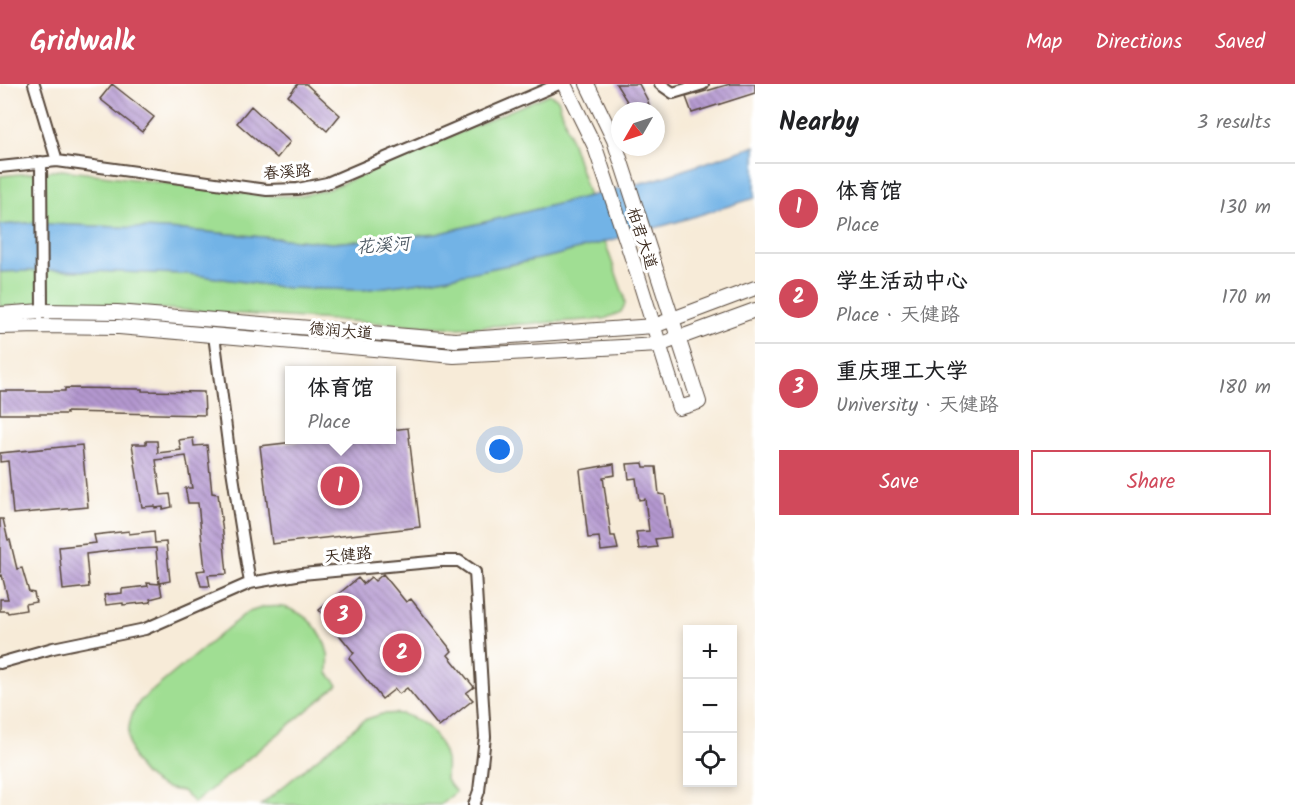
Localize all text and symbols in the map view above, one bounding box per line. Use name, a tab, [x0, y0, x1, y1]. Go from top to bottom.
text: Gridwalk	[30, 20, 135, 65]
text: Map	[1026, 26, 1062, 59]
text: Directions	[1095, 26, 1182, 59]
text: Saved	[1215, 26, 1265, 59]
north arrow	[611, 102, 665, 156]
text: Nearby	[779, 102, 859, 144]
text: 3 results	[1197, 107, 1271, 139]
street label: 春溪路	[262, 158, 312, 187]
text: 体育馆	[836, 175, 902, 210]
text: 1	[795, 192, 802, 224]
text: 130 m	[1219, 192, 1271, 224]
street label: 柏君大道	[620, 204, 663, 273]
text: Place	[836, 210, 879, 242]
water label: 花溪河	[355, 230, 414, 263]
text: 学生活动中心	[836, 265, 968, 300]
text: 2	[793, 282, 804, 314]
text: 170 m	[1222, 282, 1271, 314]
text: Place · 天健路	[836, 300, 960, 332]
street label: 德润大道	[308, 316, 374, 347]
text: 重庆理工大学	[836, 355, 968, 390]
popup	[285, 366, 396, 444]
text: 体育馆	[307, 372, 374, 407]
text: 3	[793, 372, 804, 404]
text: 180 m	[1219, 372, 1271, 404]
text: University · 天健路	[836, 390, 999, 422]
text: Place	[307, 407, 351, 439]
your location	[485, 435, 514, 464]
button: Save	[779, 450, 1019, 515]
button: Share	[1031, 450, 1271, 515]
pin: 1	[320, 464, 360, 508]
street label: 天健路	[323, 541, 373, 570]
pin: 3	[324, 592, 362, 638]
map controls	[683, 625, 737, 787]
button: +	[683, 625, 737, 679]
pin: 2	[382, 630, 422, 676]
button: −	[683, 679, 737, 733]
button: locate	[683, 733, 737, 787]

